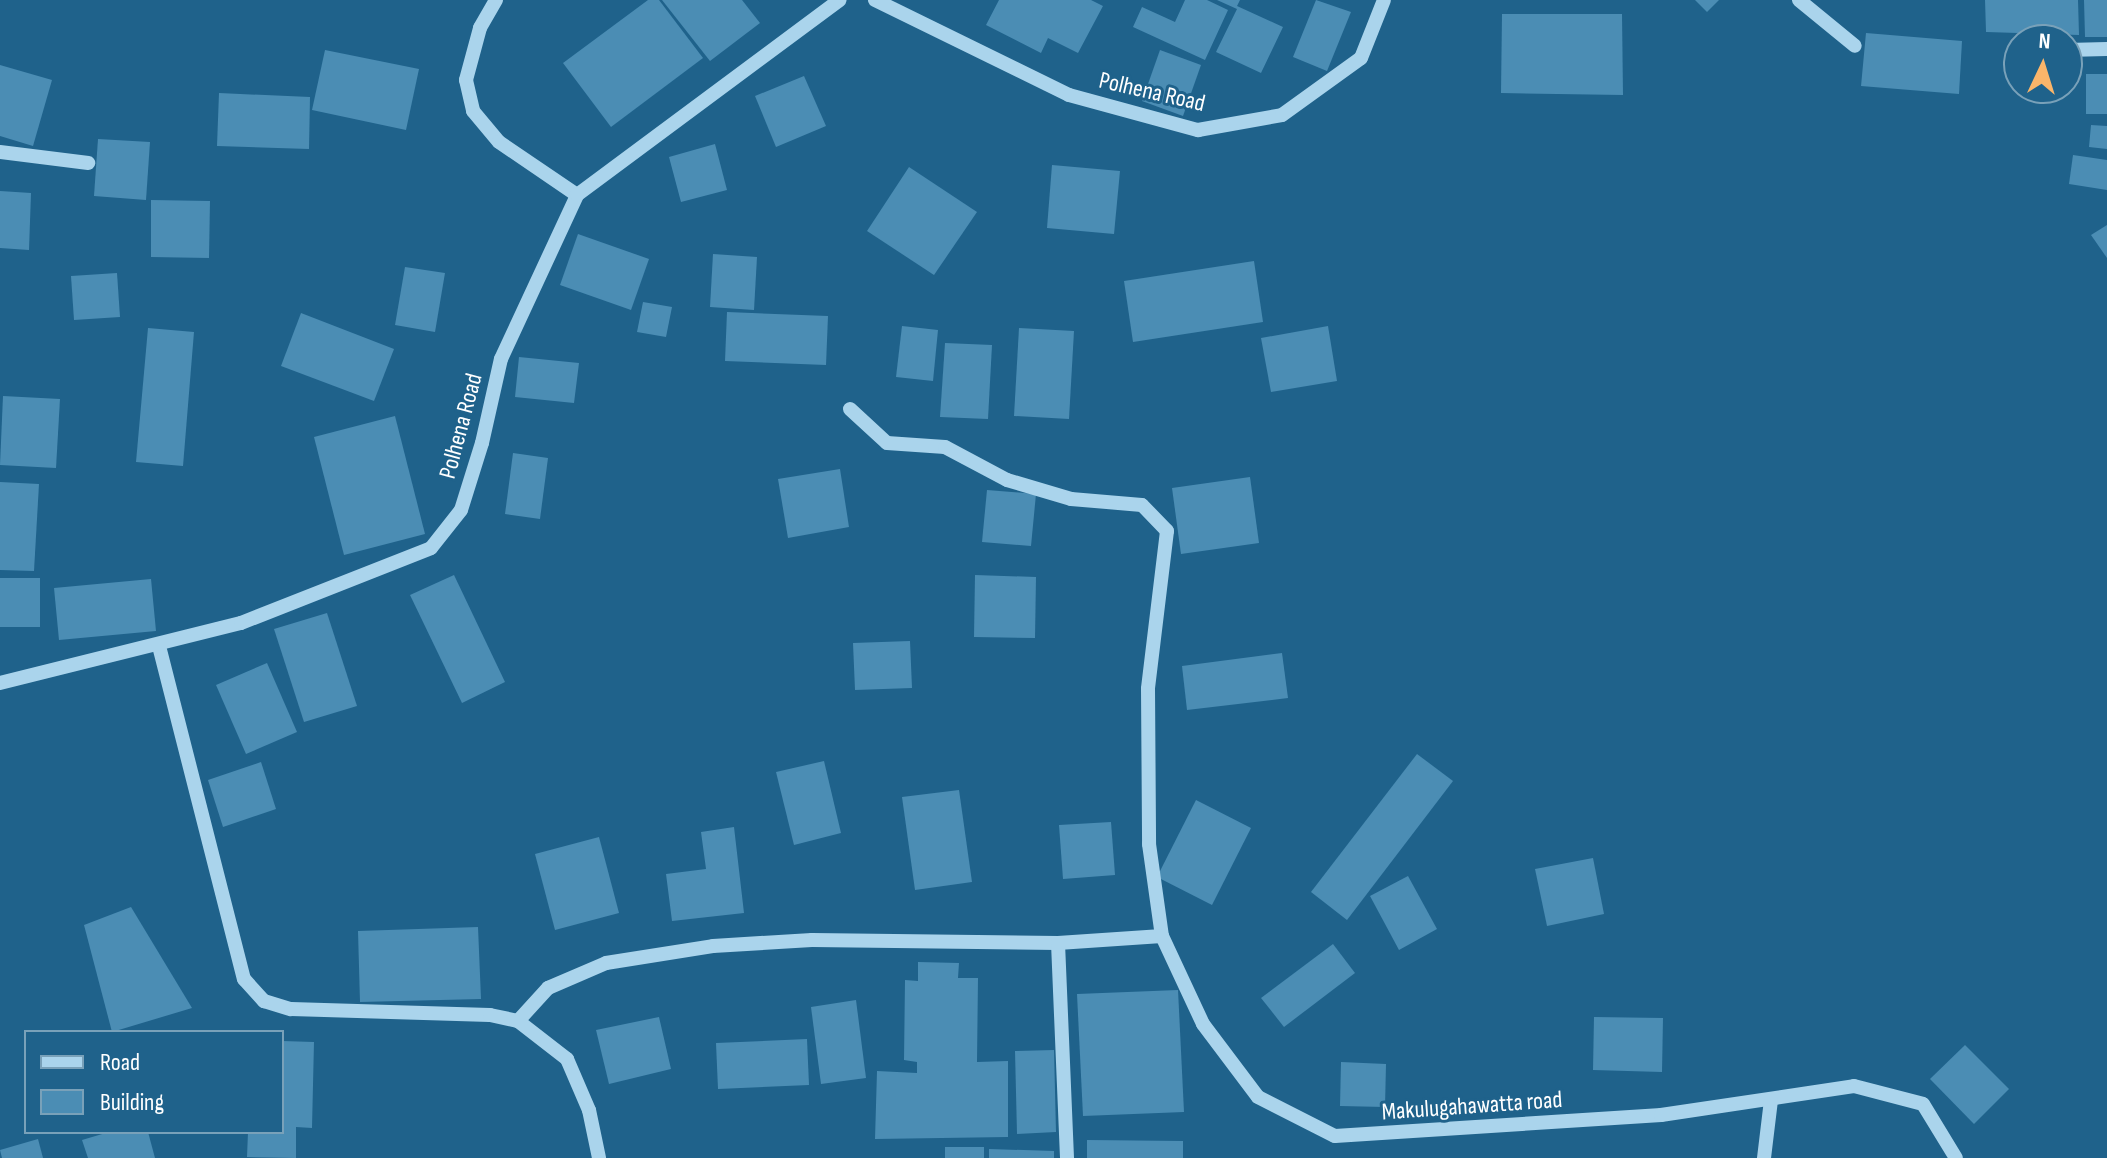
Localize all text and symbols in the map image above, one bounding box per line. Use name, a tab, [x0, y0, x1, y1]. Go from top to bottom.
north arrow	[2003, 24, 2083, 104]
text: N	[2038, 28, 2051, 55]
street label: Polhena Road	[1096, 66, 1208, 118]
street label: Polhena Road	[433, 370, 489, 482]
legend	[24, 1030, 284, 1134]
text: Road	[100, 1048, 140, 1077]
street label: Makulugahawatta road	[1381, 1085, 1563, 1127]
text: Building	[100, 1088, 164, 1117]

